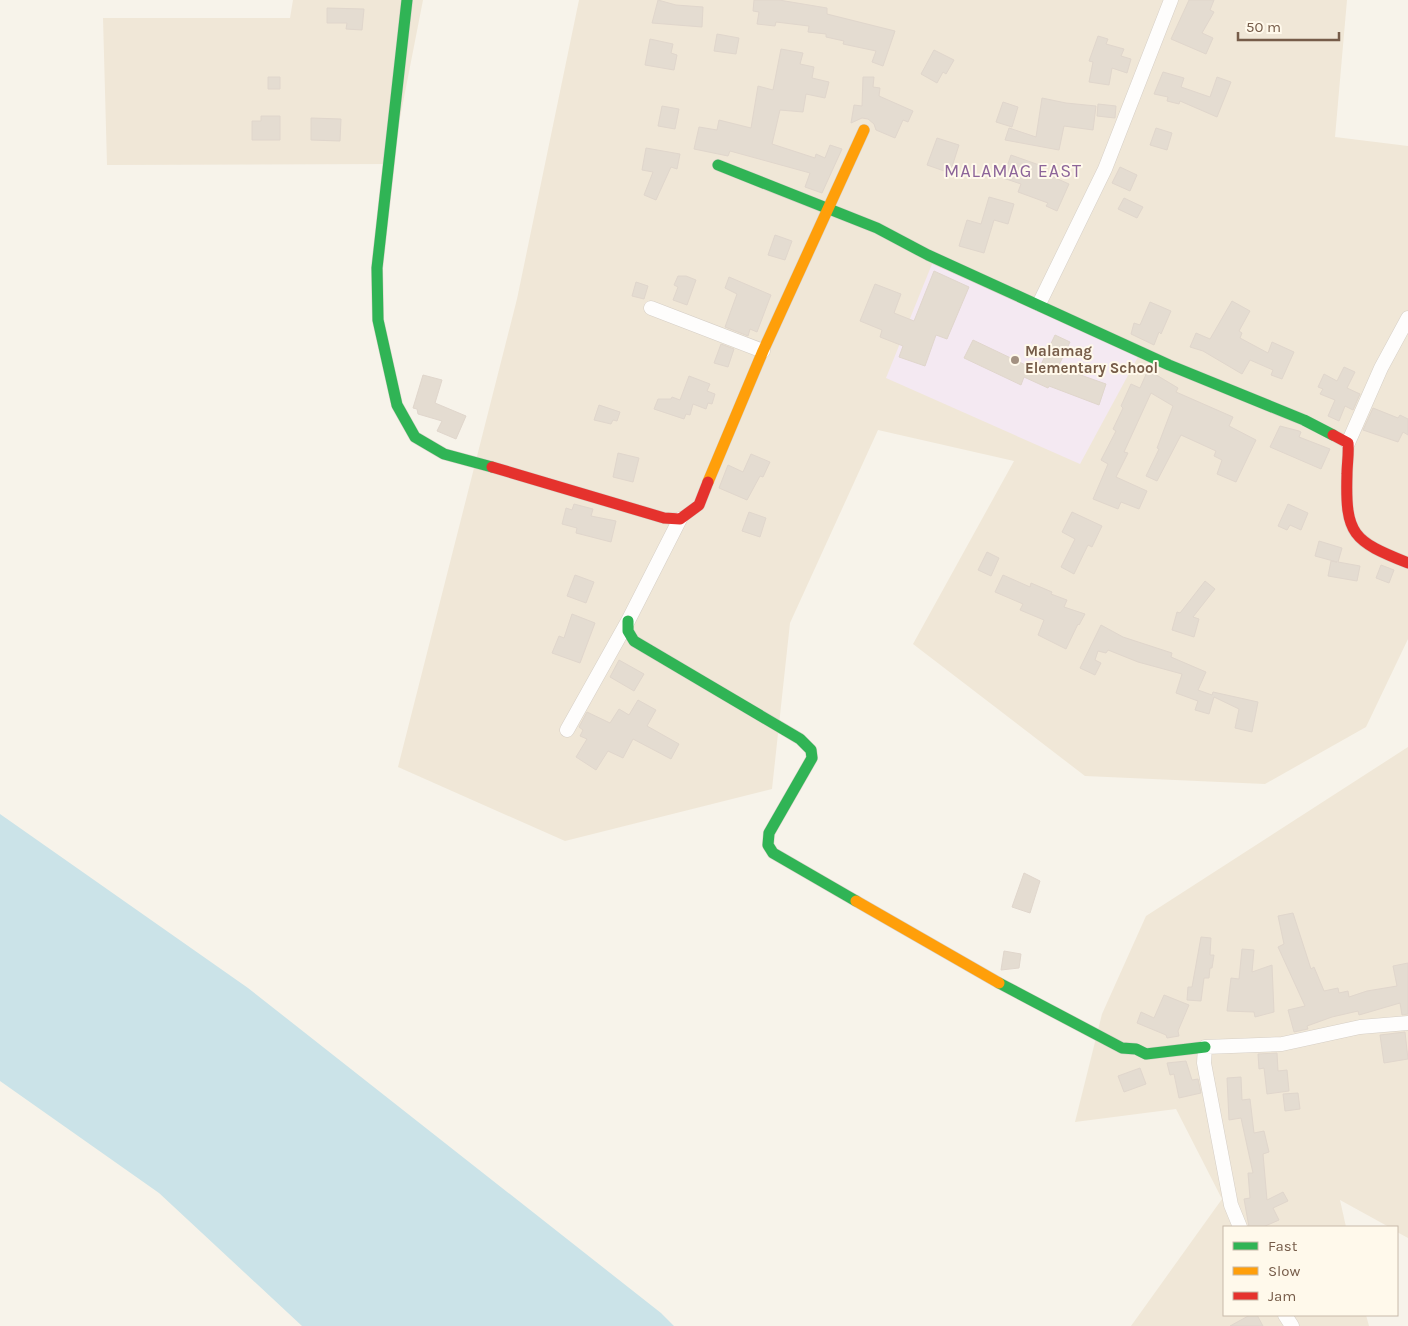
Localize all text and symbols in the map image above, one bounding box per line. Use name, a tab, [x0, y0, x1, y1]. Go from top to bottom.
scale bar	[1238, 10, 1339, 42]
text: 50 m	[1246, 18, 1281, 36]
district label: MALAMAG EAST	[944, 160, 1082, 182]
place label: Malamag Elementary School	[1025, 342, 1158, 377]
marker: Malamag Elementary School	[1009, 354, 1021, 366]
legend	[1223, 1226, 1398, 1316]
text: Fast	[1268, 1237, 1298, 1255]
text: Slow	[1268, 1262, 1300, 1280]
text: Jam	[1268, 1287, 1296, 1305]

